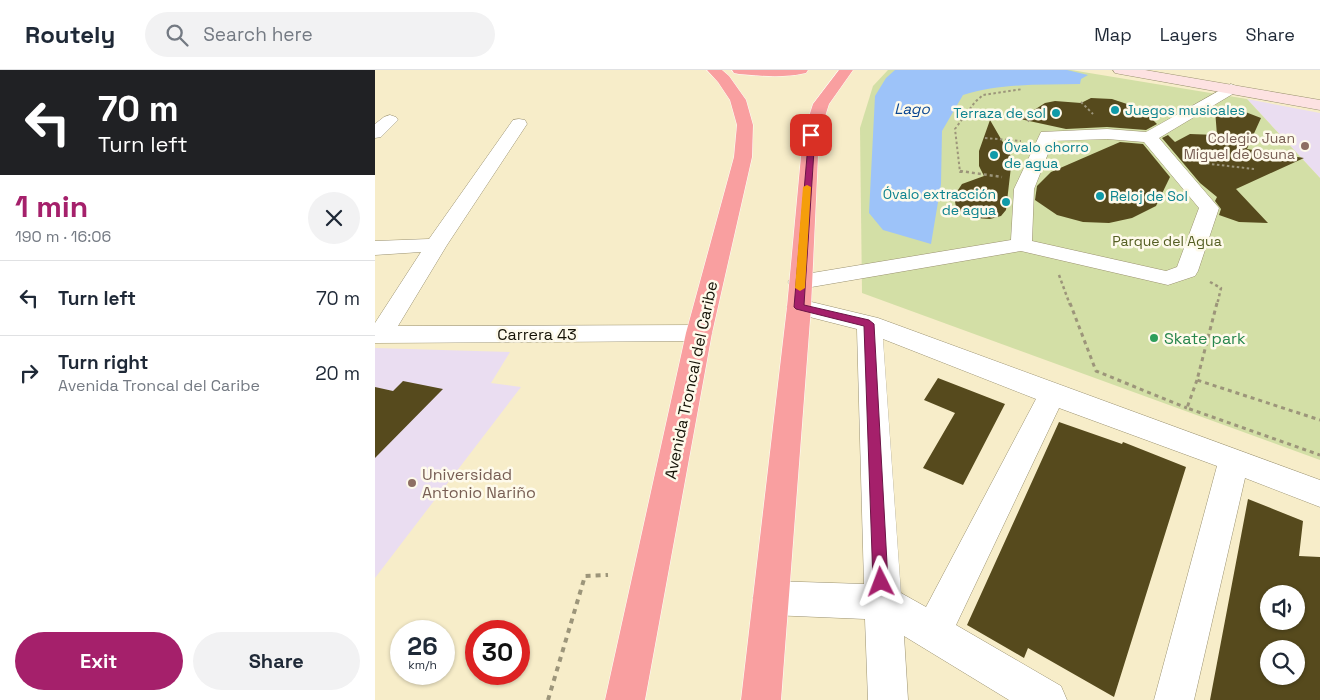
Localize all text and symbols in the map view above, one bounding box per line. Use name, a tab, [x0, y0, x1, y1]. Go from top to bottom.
search box	[145, 12, 495, 57]
text: Routely	[25, 19, 115, 50]
icon: search	[163, 21, 191, 49]
text: Search here	[203, 22, 313, 47]
text: Map	[1094, 23, 1132, 46]
text: Layers	[1160, 23, 1217, 46]
text: Share	[1245, 23, 1295, 46]
text: 70 m	[98, 87, 179, 131]
icon: left	[15, 90, 80, 155]
water label: Lago	[894, 99, 930, 118]
place label: Juegos musicales	[1125, 101, 1245, 119]
place label: Terraza de sol	[953, 104, 1046, 122]
marker: Juegos musicales	[1109, 104, 1121, 116]
marker: Terraza de sol	[1050, 107, 1062, 119]
pin	[790, 114, 832, 156]
icon: arrive	[797, 121, 825, 149]
place label: Colegio Juan Miguel de Osuna	[1184, 129, 1295, 163]
text: Turn left	[98, 130, 188, 158]
place label: Óvalo chorro de agua	[1004, 138, 1089, 172]
marker: Colegio Juan Miguel de Osuna	[1299, 140, 1311, 152]
marker: Óvalo chorro de agua	[988, 149, 1000, 161]
place label: Óvalo extracción de agua	[883, 185, 996, 219]
text: 1 min	[15, 187, 88, 226]
place label: Reloj de Sol	[1110, 187, 1188, 205]
marker: Reloj de Sol	[1094, 190, 1106, 202]
button: close	[308, 192, 360, 244]
marker: Óvalo extracción de agua	[1000, 196, 1012, 208]
text: 190 m · 16:06	[15, 226, 111, 247]
park label: Parque del Agua	[1112, 232, 1222, 250]
street label: Avenida Troncal del Caribe	[660, 279, 722, 481]
icon: left	[15, 284, 43, 312]
text: Turn left	[58, 286, 136, 311]
text: 70 m	[316, 286, 360, 311]
street label: Carrera 43	[497, 324, 577, 345]
place label: Skate park	[1164, 328, 1246, 349]
marker: Skate park	[1148, 332, 1160, 344]
text: Turn right	[58, 350, 148, 375]
icon: right	[15, 359, 43, 387]
text: 20 m	[315, 361, 360, 386]
text: Avenida Troncal del Caribe	[58, 375, 260, 396]
place label: Universidad Antonio Nariño	[422, 464, 536, 503]
marker: Universidad Antonio Nariño	[406, 477, 418, 489]
position arrow	[854, 555, 906, 607]
map controls	[1260, 585, 1305, 685]
button: sound	[1260, 585, 1305, 630]
speed limit sign: 30	[465, 620, 530, 685]
text: 26	[407, 630, 438, 662]
button: Exit	[15, 632, 183, 690]
button: Share	[193, 632, 360, 690]
button: search	[1260, 640, 1305, 685]
text: km/h	[408, 657, 437, 673]

